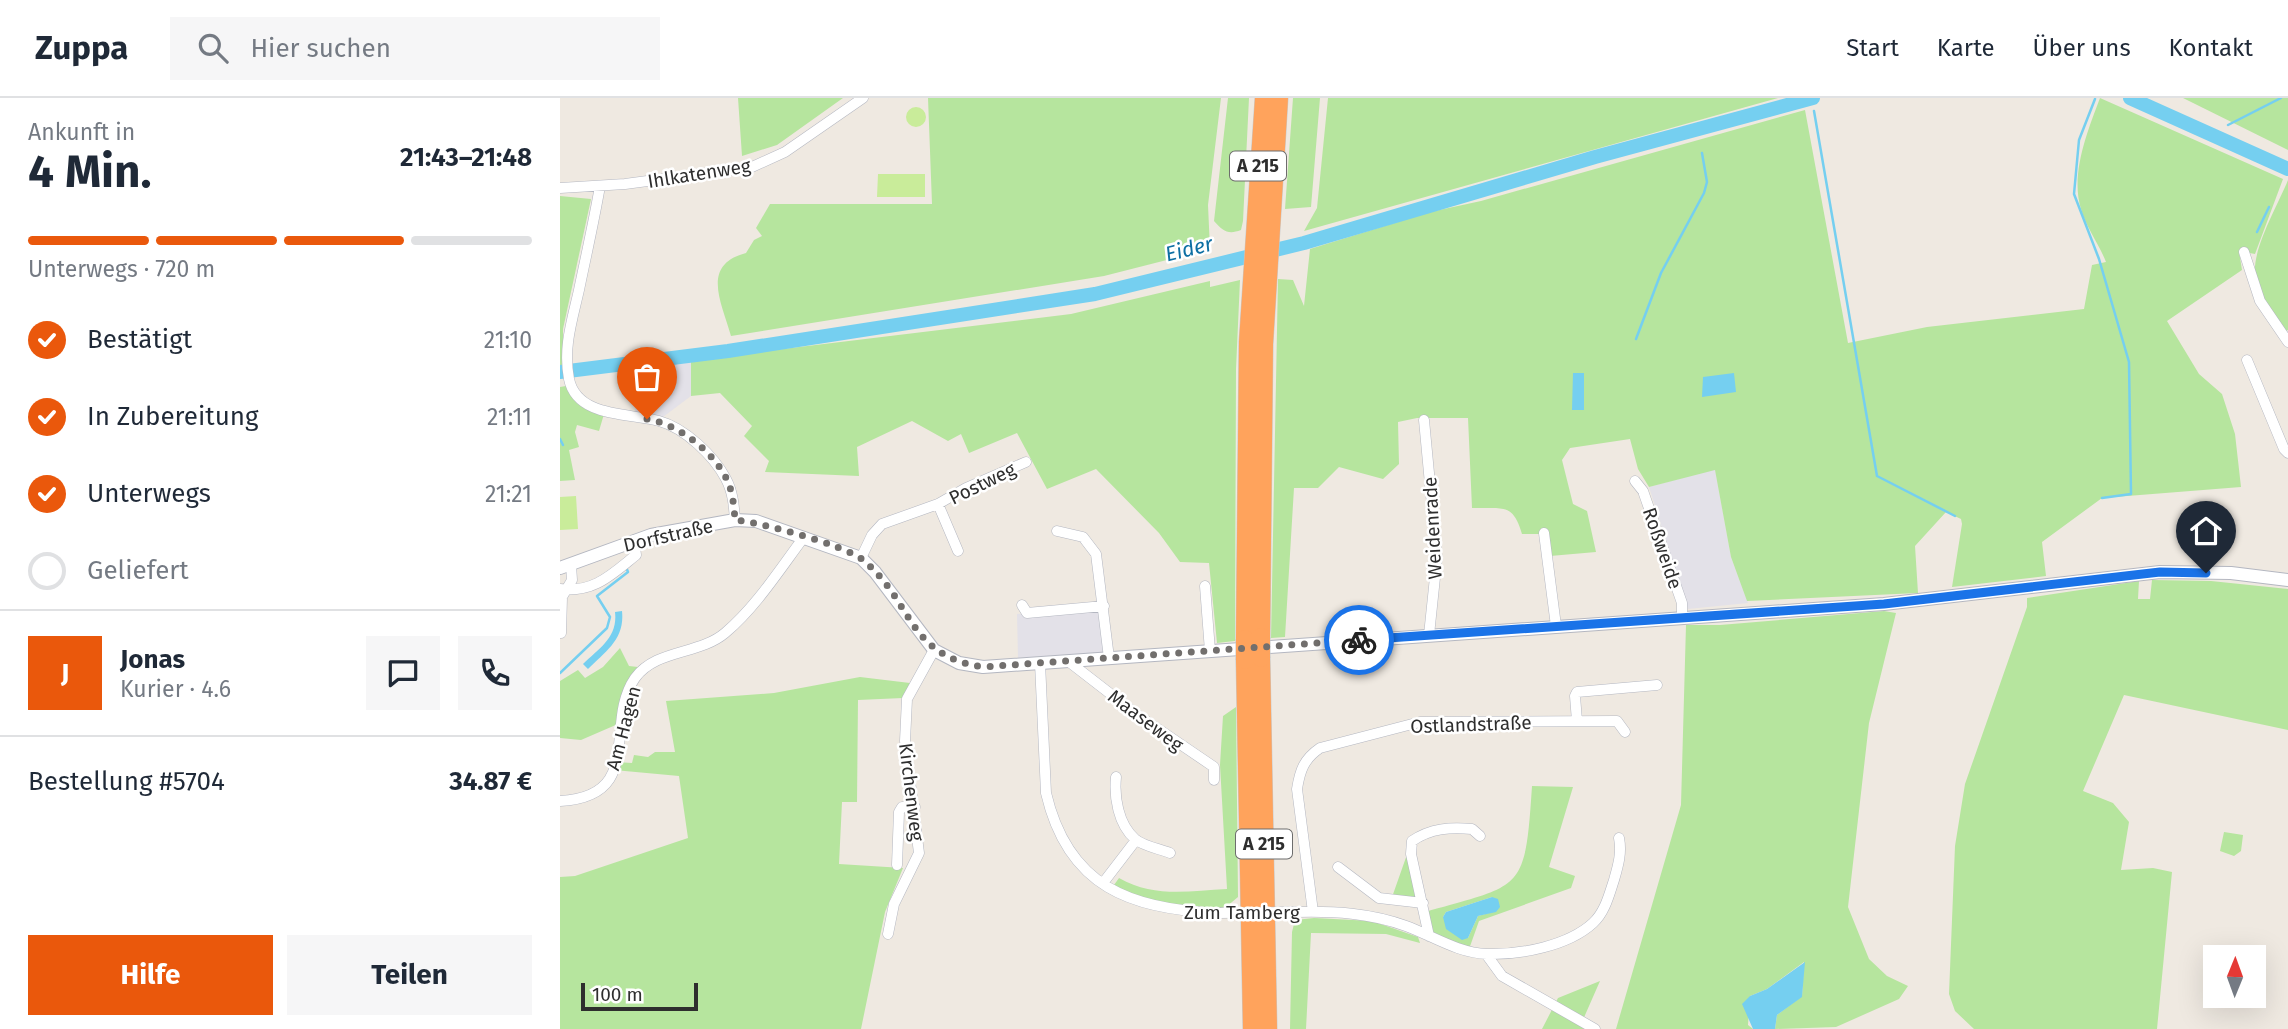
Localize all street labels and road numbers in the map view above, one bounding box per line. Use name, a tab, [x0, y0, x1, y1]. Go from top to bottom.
road number: A 215	[1230, 152, 1286, 180]
street label: Ihlkatenweg	[646, 154, 752, 193]
street label: Postweg	[945, 457, 1019, 509]
street label: Weidenrade	[1418, 476, 1447, 580]
street label: Roßweide	[1638, 504, 1687, 592]
street label: Dorfstraße	[621, 514, 715, 557]
street label: Am Hagen	[601, 683, 646, 773]
street label: Maaseweg	[1104, 685, 1188, 756]
street label: Ostlandstraße	[1410, 711, 1532, 738]
street label: Kirchenweg	[894, 742, 929, 843]
road number: A 215	[1236, 830, 1292, 858]
street label: Zum Tamberg	[1184, 901, 1300, 924]

